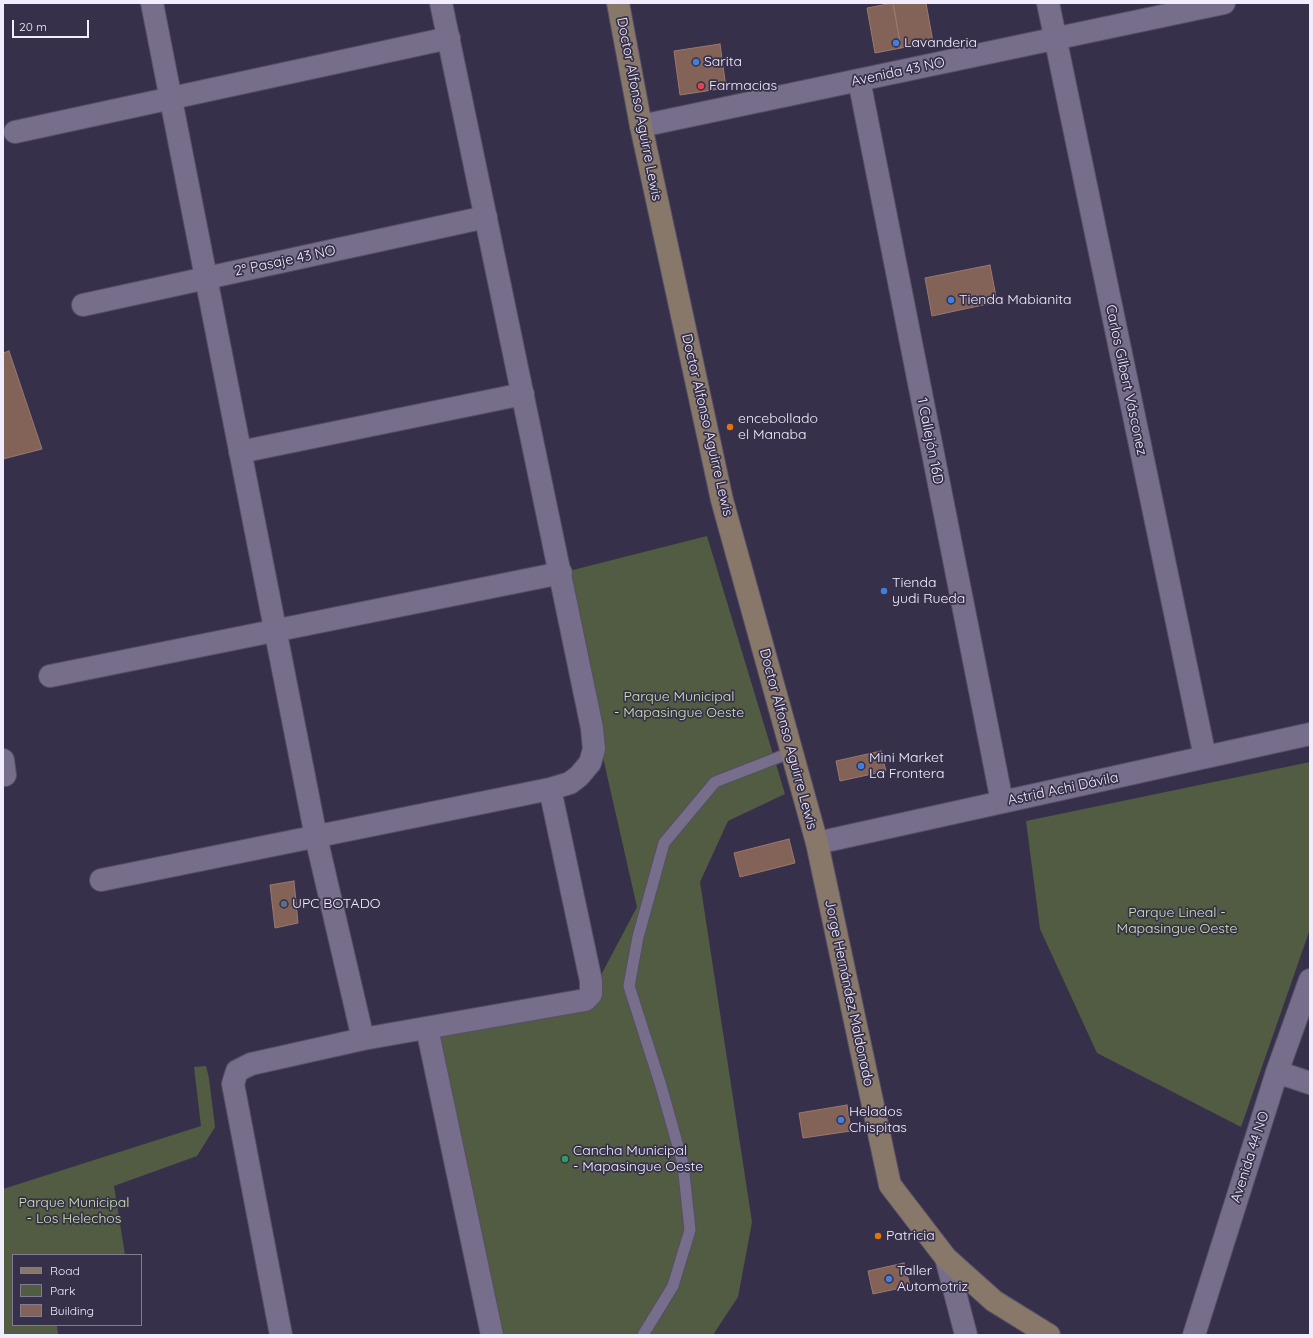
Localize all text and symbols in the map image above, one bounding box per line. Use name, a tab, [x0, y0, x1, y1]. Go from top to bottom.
scale bar	[14, 12, 91, 38]
street label: Doctor Alfonso Aguirre Lewis	[613, 16, 665, 202]
text: 20 m	[19, 19, 47, 34]
place label: Lavanderia	[904, 35, 977, 51]
marker: Lavanderia	[891, 38, 901, 48]
place label: Sarita	[704, 54, 742, 70]
street label: Avenida 43 NO	[850, 54, 946, 90]
marker: Sarita	[691, 57, 701, 67]
place label: Farmacias	[709, 78, 777, 94]
marker: Farmacias	[696, 81, 706, 91]
street label: 2° Pasaje 43 NO	[233, 242, 337, 280]
place label: Tienda Mabianita	[959, 292, 1072, 308]
marker: Tienda Mabianita	[946, 295, 956, 305]
street label: Carlos Gilbert Vásconez	[1102, 303, 1150, 457]
street label: Doctor Alfonso Aguirre Lewis	[678, 332, 736, 518]
street label: 1 Callejón 16D	[913, 396, 947, 486]
place label: encebollado el Manaba	[738, 411, 818, 444]
marker: encebollado el Manaba	[725, 422, 735, 432]
place label: Tienda yudi Rueda	[892, 575, 965, 608]
marker: Tienda yudi Rueda	[879, 586, 889, 596]
street label: Doctor Alfonso Aguirre Lewis	[756, 647, 820, 831]
park label: Parque Municipal - Mapasingue Oeste	[614, 689, 744, 722]
place label: Mini Market La Frontera	[869, 750, 944, 782]
marker: Mini Market La Frontera	[856, 761, 866, 771]
street label: Astrid Achi Dávila	[1006, 769, 1120, 809]
place label: UPC BOTADO	[292, 896, 380, 912]
street label: Jorge Hernández Maldonado	[821, 898, 877, 1088]
marker: UPC BOTADO	[279, 899, 289, 909]
park label: Parque Lineal - Mapasingue Oeste	[1117, 905, 1237, 938]
place label: Helados Chispitas	[849, 1104, 907, 1136]
street label: Avenida 44 NO	[1227, 1109, 1273, 1205]
marker: Helados Chispitas	[836, 1115, 846, 1125]
place label: Cancha Municipal - Mapasingue Oeste	[573, 1143, 703, 1176]
marker: Cancha Municipal - Mapasingue Oeste	[560, 1154, 570, 1164]
park label: Parque Municipal - Los Helechos	[18, 1195, 130, 1228]
place label: Patricia	[886, 1228, 935, 1244]
marker: Patricia	[873, 1231, 883, 1241]
legend	[12, 1254, 142, 1326]
text: Road	[50, 1263, 80, 1278]
place label: Taller Automotriz	[897, 1263, 968, 1296]
marker: Taller Automotriz	[884, 1274, 894, 1284]
text: Park	[50, 1283, 75, 1298]
text: Building	[50, 1303, 94, 1318]

